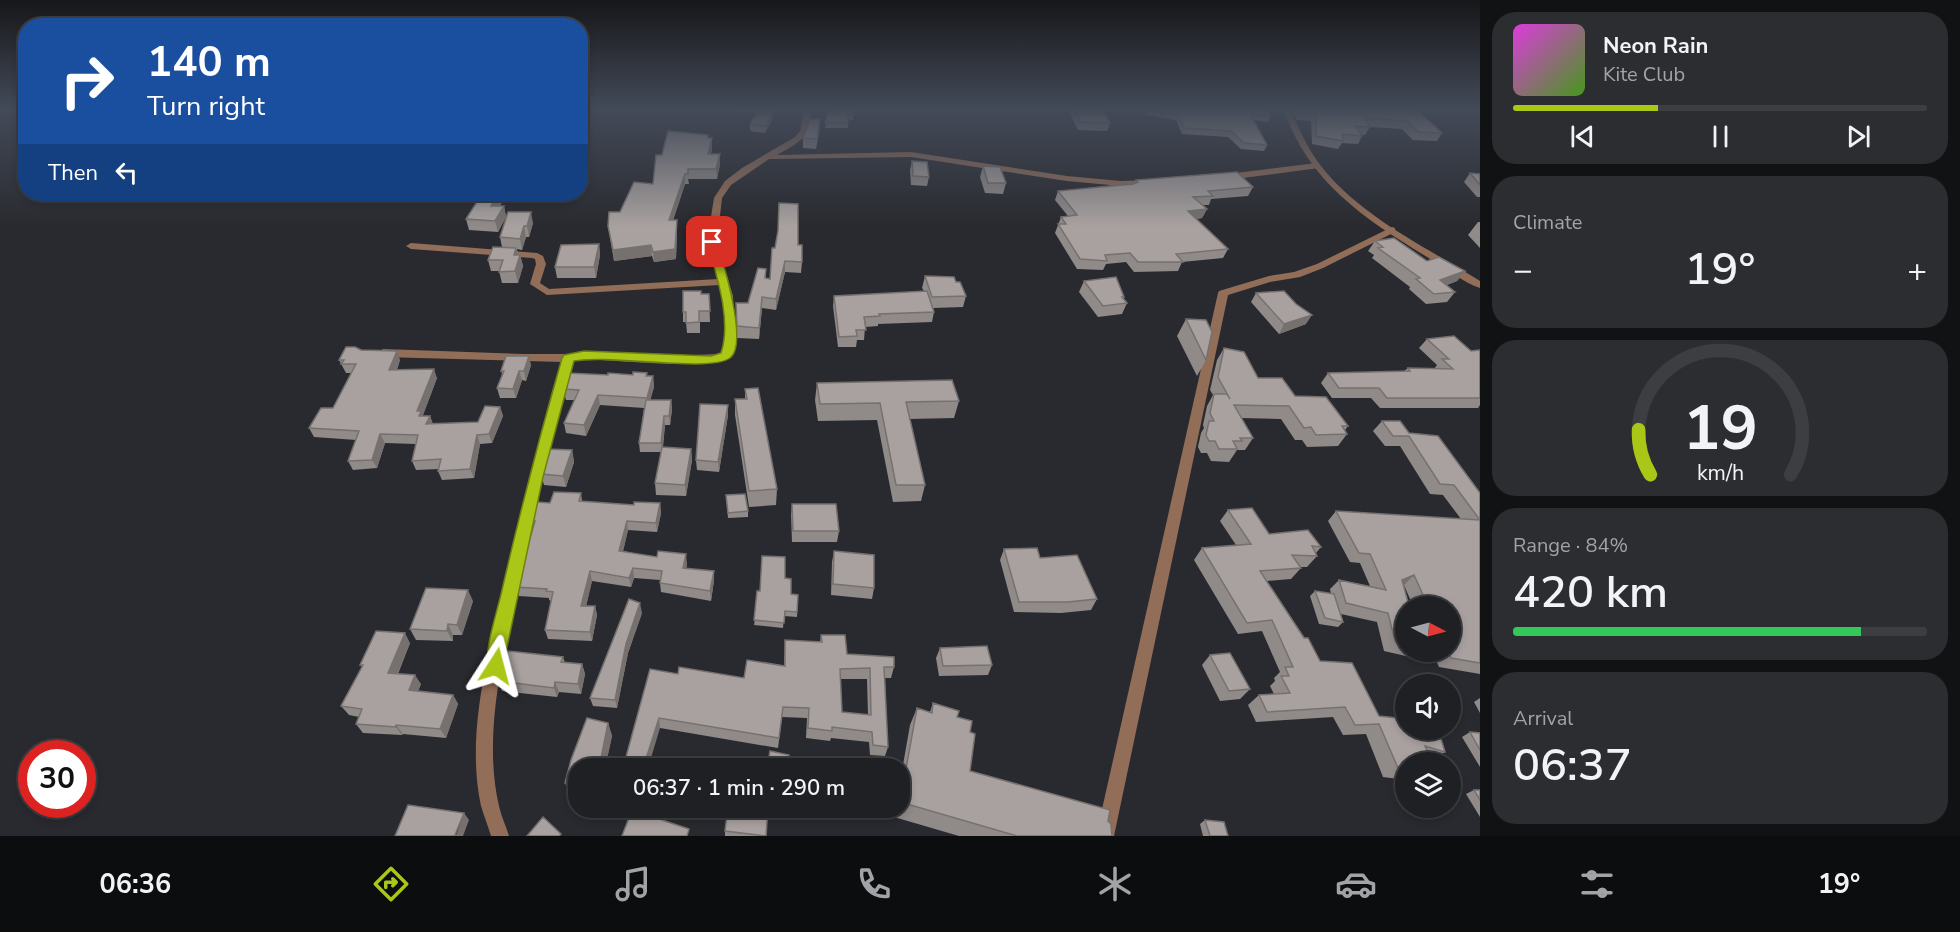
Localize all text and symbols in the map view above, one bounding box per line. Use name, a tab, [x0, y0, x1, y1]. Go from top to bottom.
text: Neon Rain	[1603, 31, 1708, 61]
text: 140 m	[147, 34, 271, 91]
icon: right	[48, 42, 126, 120]
text: Kite Club	[1603, 61, 1685, 88]
text: Turn right	[147, 88, 265, 125]
icon: previous	[1566, 120, 1599, 153]
icon: pause	[1704, 120, 1737, 153]
icon: next	[1842, 120, 1875, 153]
icon: left	[110, 156, 143, 189]
text: Then	[48, 158, 98, 188]
text: Climate	[1513, 209, 1582, 236]
pin	[686, 216, 737, 267]
icon: arrive	[695, 225, 728, 258]
text: 19°	[1685, 239, 1755, 300]
text: −	[1513, 248, 1533, 293]
text: +	[1907, 248, 1927, 293]
text: 19	[1683, 386, 1757, 471]
text: km/h	[1696, 458, 1744, 488]
text: Range · 84%	[1513, 532, 1628, 559]
text: 420 km	[1513, 562, 1668, 623]
north arrow	[1395, 596, 1461, 662]
map controls	[1395, 596, 1461, 818]
position arrow	[464, 634, 528, 698]
button: sound	[1395, 674, 1461, 740]
text: Arrival	[1513, 705, 1573, 732]
text: 06:37	[1513, 735, 1632, 796]
speed limit sign: 30	[18, 740, 96, 818]
button: layers	[1395, 752, 1461, 818]
text: 06:37 · 1 min · 290 m	[633, 773, 845, 803]
icon: directions	[370, 863, 412, 905]
icon: music	[612, 863, 654, 905]
icon: phone	[853, 863, 895, 905]
icon: climate	[1094, 863, 1136, 905]
icon: car	[1335, 863, 1377, 905]
icon: filters	[1576, 863, 1618, 905]
text: 06:36	[100, 866, 171, 903]
text: 19°	[1818, 866, 1860, 903]

